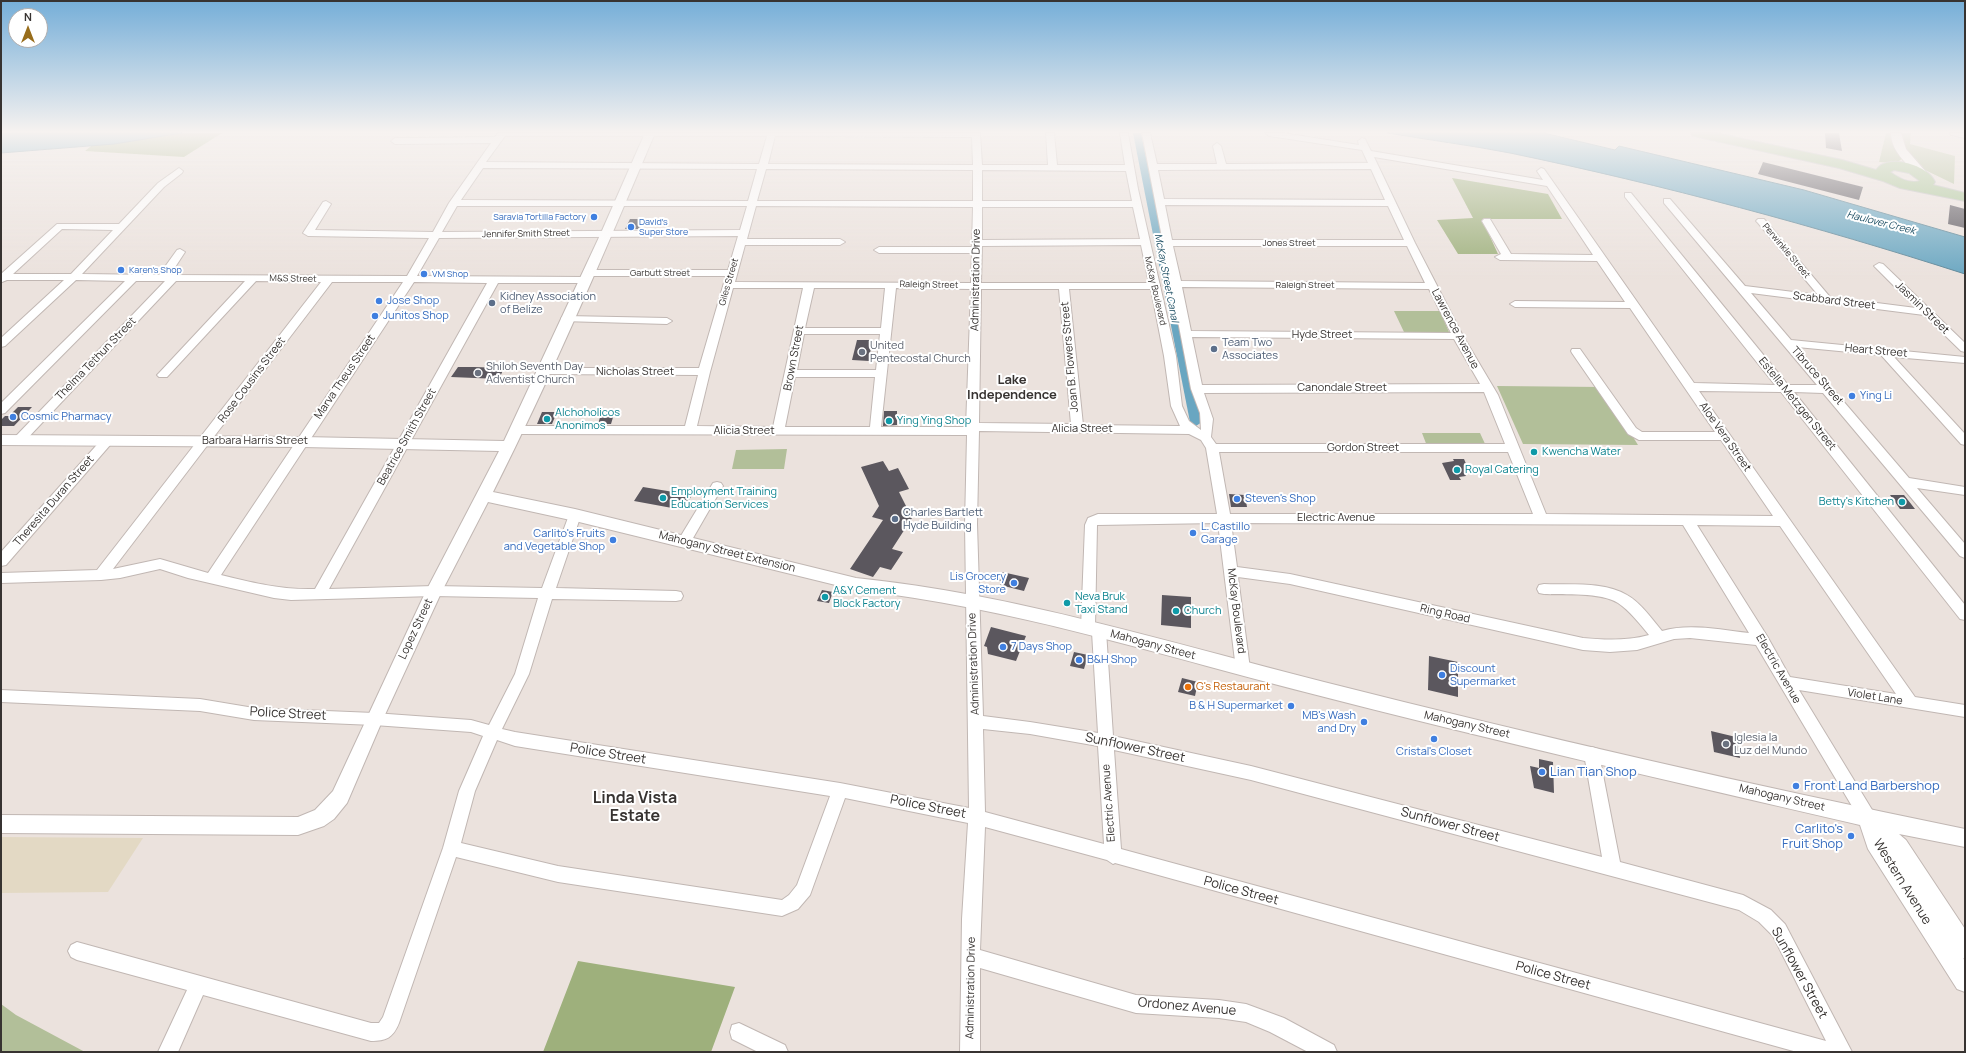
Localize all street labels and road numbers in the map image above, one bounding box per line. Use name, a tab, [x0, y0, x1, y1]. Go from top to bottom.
street label: Perwinkle Street	[1760, 221, 1812, 281]
street label: Jennifer Smith Street	[482, 228, 570, 240]
street label: Administration Drive	[969, 229, 983, 331]
street label: Jones Street	[1262, 238, 1316, 248]
street label: McKay Boulevard	[1142, 256, 1168, 326]
street label: Giles Street	[717, 257, 741, 307]
street label: Garbutt Street	[630, 268, 690, 278]
street label: M&S Street	[269, 273, 317, 285]
street label: Raleigh Street	[899, 279, 959, 291]
street label: Jasmin Street	[1892, 279, 1952, 337]
street label: Raleigh Street	[1275, 280, 1335, 290]
street label: Lawrence Avenue	[1428, 287, 1482, 371]
street label: Scabbard Street	[1792, 289, 1876, 313]
street label: Joan B. Flowers Street	[1059, 301, 1081, 413]
street label: Thelma Tethun Street	[53, 315, 139, 403]
street label: Brown Street	[781, 324, 807, 392]
street label: Hyde Street	[1292, 328, 1352, 342]
street label: Marva Theus Street	[312, 332, 378, 422]
street label: Rose Cousins Street	[215, 335, 289, 425]
street label: Heart Street	[1844, 342, 1908, 360]
street label: Tibruce Street	[1788, 344, 1846, 408]
street label: Estella Metzgen Street	[1755, 355, 1839, 453]
street label: Nicholas Street	[596, 365, 674, 379]
street label: Canondale Street	[1297, 381, 1387, 395]
street label: Beatrice Smith Street	[375, 386, 439, 488]
street label: Aloe Vera Street	[1696, 400, 1754, 474]
street label: Alicia Street	[1051, 422, 1113, 436]
street label: Alicia Street	[713, 424, 775, 438]
street label: Barbara Harris Street	[202, 434, 308, 448]
street label: Gordon Street	[1327, 441, 1399, 455]
street label: Theresita Duran Street	[11, 453, 97, 549]
street label: Electric Avenue	[1297, 511, 1375, 525]
street label: Mahogany Street Extension	[657, 529, 797, 575]
street label: McKay Boulevard	[1224, 568, 1248, 654]
street label: Lopez Street	[396, 597, 436, 661]
street label: Ring Road	[1419, 602, 1471, 626]
street label: Administration Drive	[966, 613, 982, 715]
street label: Mahogany Street	[1109, 627, 1197, 663]
street label: Electric Avenue	[1753, 632, 1803, 706]
street label: Violet Lane	[1846, 686, 1904, 708]
street label: Police Street	[249, 704, 327, 724]
street label: Mahogany Street	[1423, 709, 1511, 741]
street label: Sunflower Street	[1084, 730, 1186, 766]
street label: Police Street	[569, 740, 647, 768]
street label: Electric Avenue	[1100, 764, 1118, 842]
street label: Mahogany Street	[1738, 782, 1826, 814]
street label: Police Street	[889, 792, 967, 822]
street label: Sunflower Street	[1399, 804, 1501, 846]
street label: Western Avenue	[1869, 836, 1935, 928]
street label: Police Street	[1202, 874, 1280, 908]
street label: Sunflower Street	[1768, 925, 1830, 1021]
street label: Administration Drive	[964, 937, 978, 1039]
street label: Police Street	[1514, 959, 1592, 993]
street label: Ordonez Avenue	[1137, 995, 1237, 1019]

